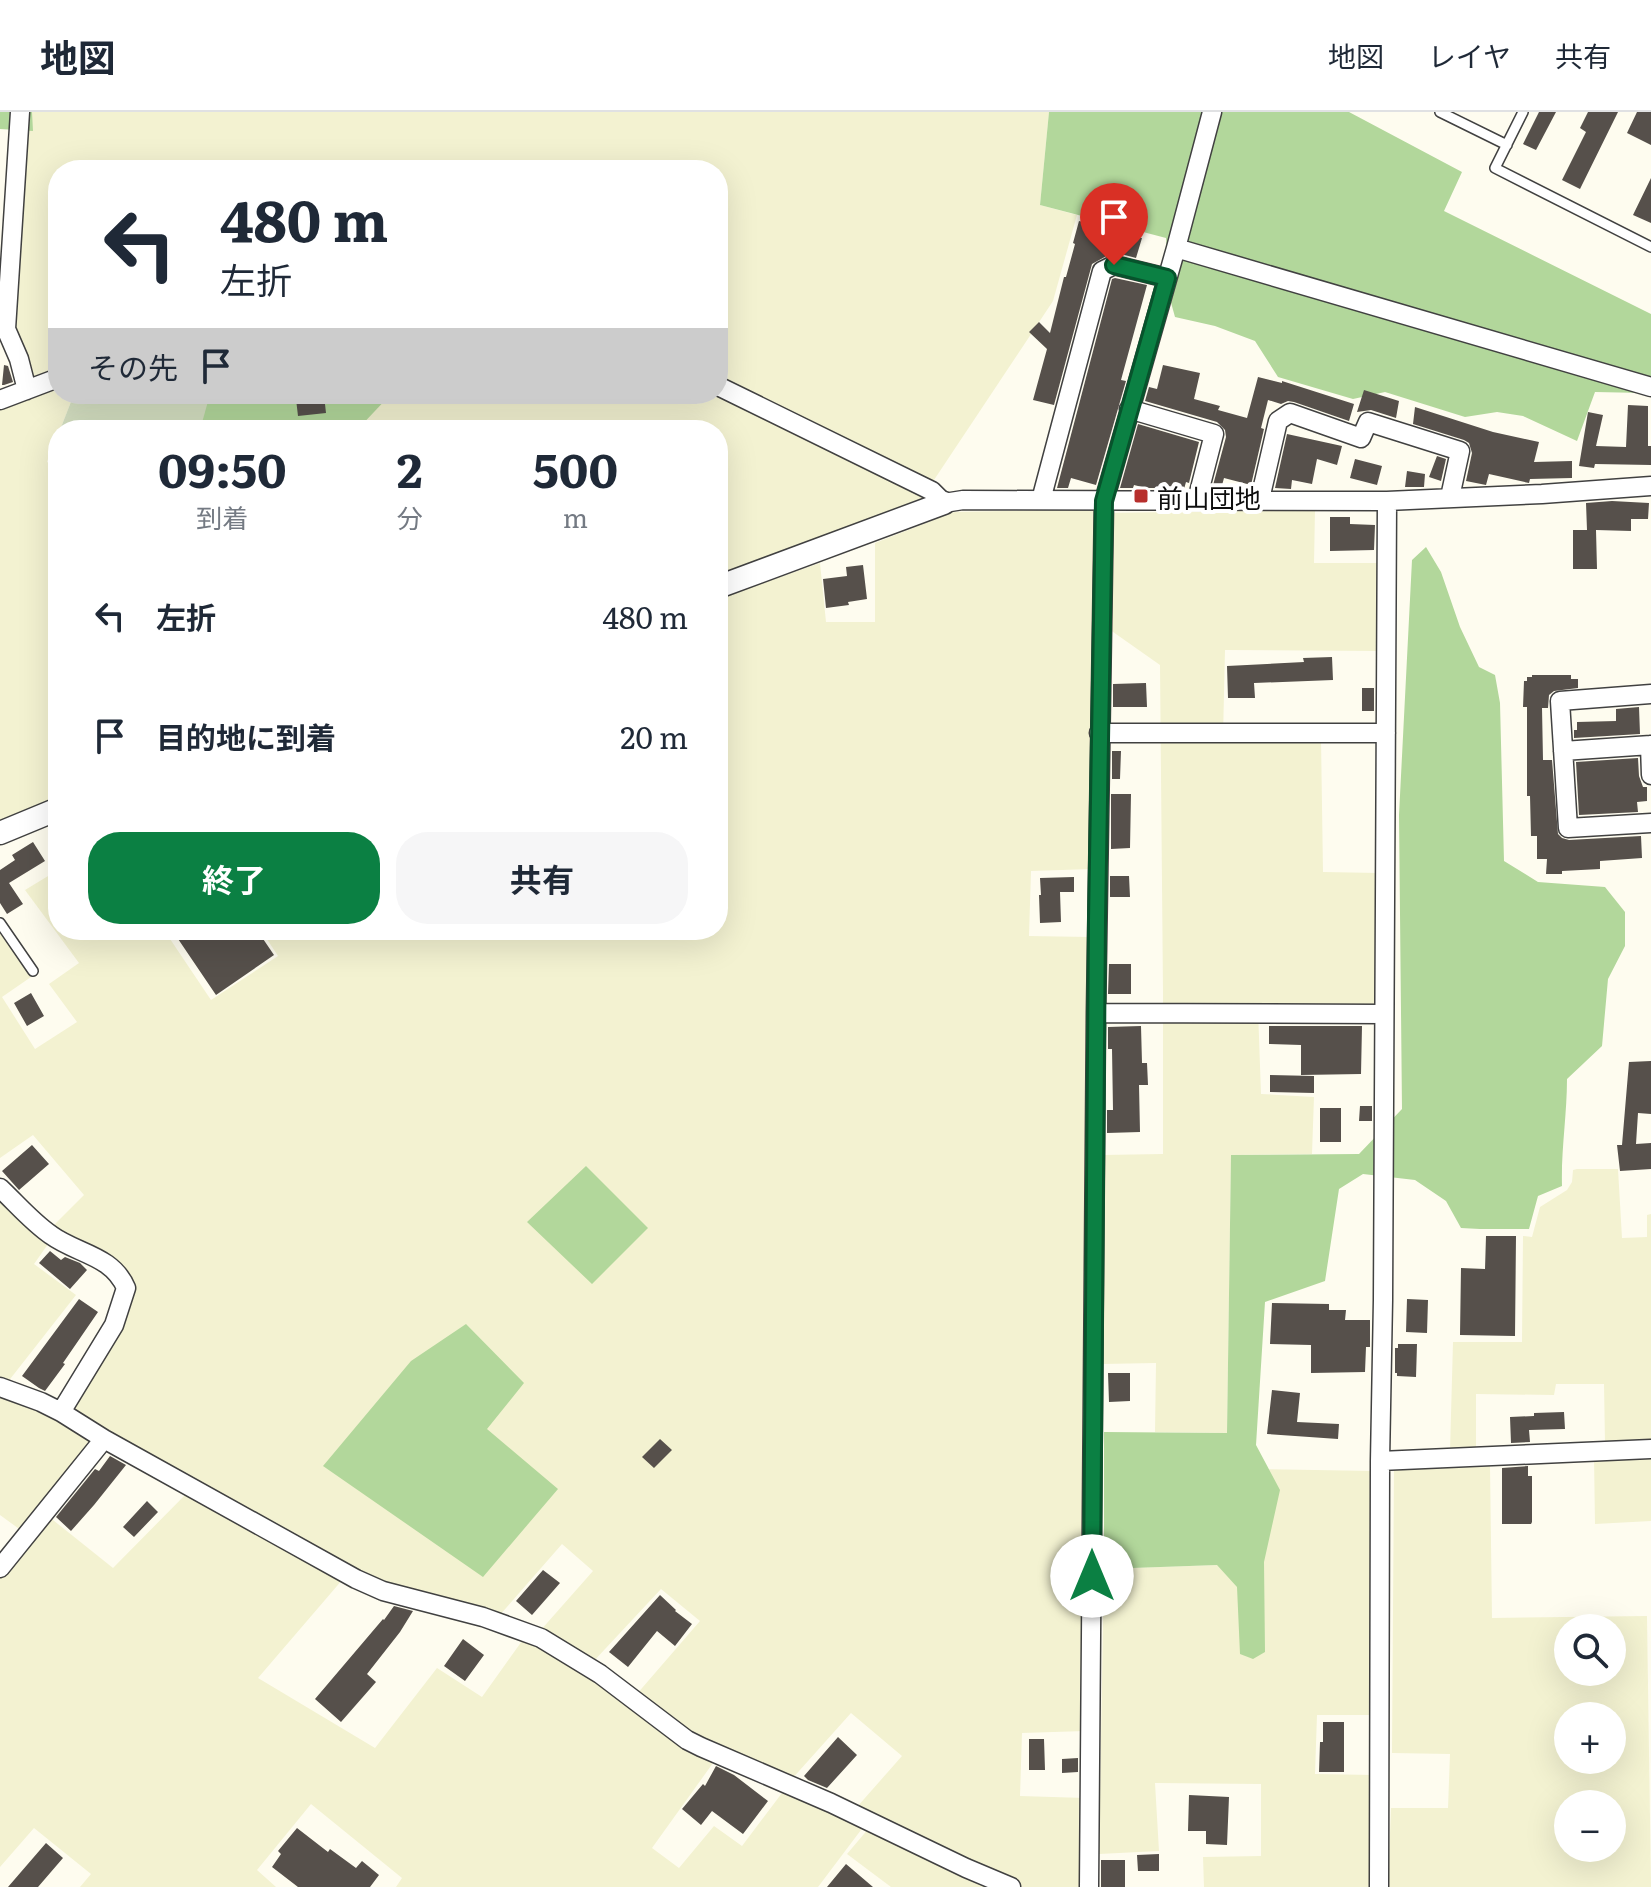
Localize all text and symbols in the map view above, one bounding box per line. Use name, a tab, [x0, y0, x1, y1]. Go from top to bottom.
text: 地図	[40, 27, 116, 84]
text: 地図	[1328, 34, 1384, 76]
text: レイヤ	[1428, 34, 1511, 76]
text: 共有	[1555, 34, 1611, 76]
text: 480 m	[220, 176, 388, 259]
pin	[1080, 183, 1148, 265]
icon: left	[88, 192, 192, 296]
icon: arrive	[1092, 195, 1136, 239]
text: 左折	[220, 252, 292, 305]
text: その先	[88, 344, 178, 388]
icon: arrive	[194, 344, 238, 388]
text: 09:50	[158, 432, 287, 503]
text: 2	[397, 432, 423, 503]
text: 500	[533, 432, 618, 503]
place label: 前山団地	[1157, 477, 1261, 516]
marker: 前山団地	[1132, 487, 1150, 505]
text: 到着	[196, 497, 248, 536]
text: 分	[397, 497, 423, 536]
text: m	[563, 497, 588, 536]
icon: left	[88, 594, 132, 638]
text: 左折	[156, 594, 216, 638]
text: 480 m	[603, 594, 688, 638]
icon: arrive	[88, 714, 132, 758]
text: 目的地に到着	[156, 714, 336, 758]
text: 20 m	[620, 714, 688, 758]
button: 終了	[88, 832, 380, 924]
button: 共有	[396, 832, 688, 924]
position arrow	[1050, 1534, 1134, 1618]
map controls	[1554, 1614, 1626, 1862]
button: search	[1554, 1614, 1626, 1686]
button: +	[1554, 1702, 1626, 1774]
button: −	[1554, 1790, 1626, 1862]

